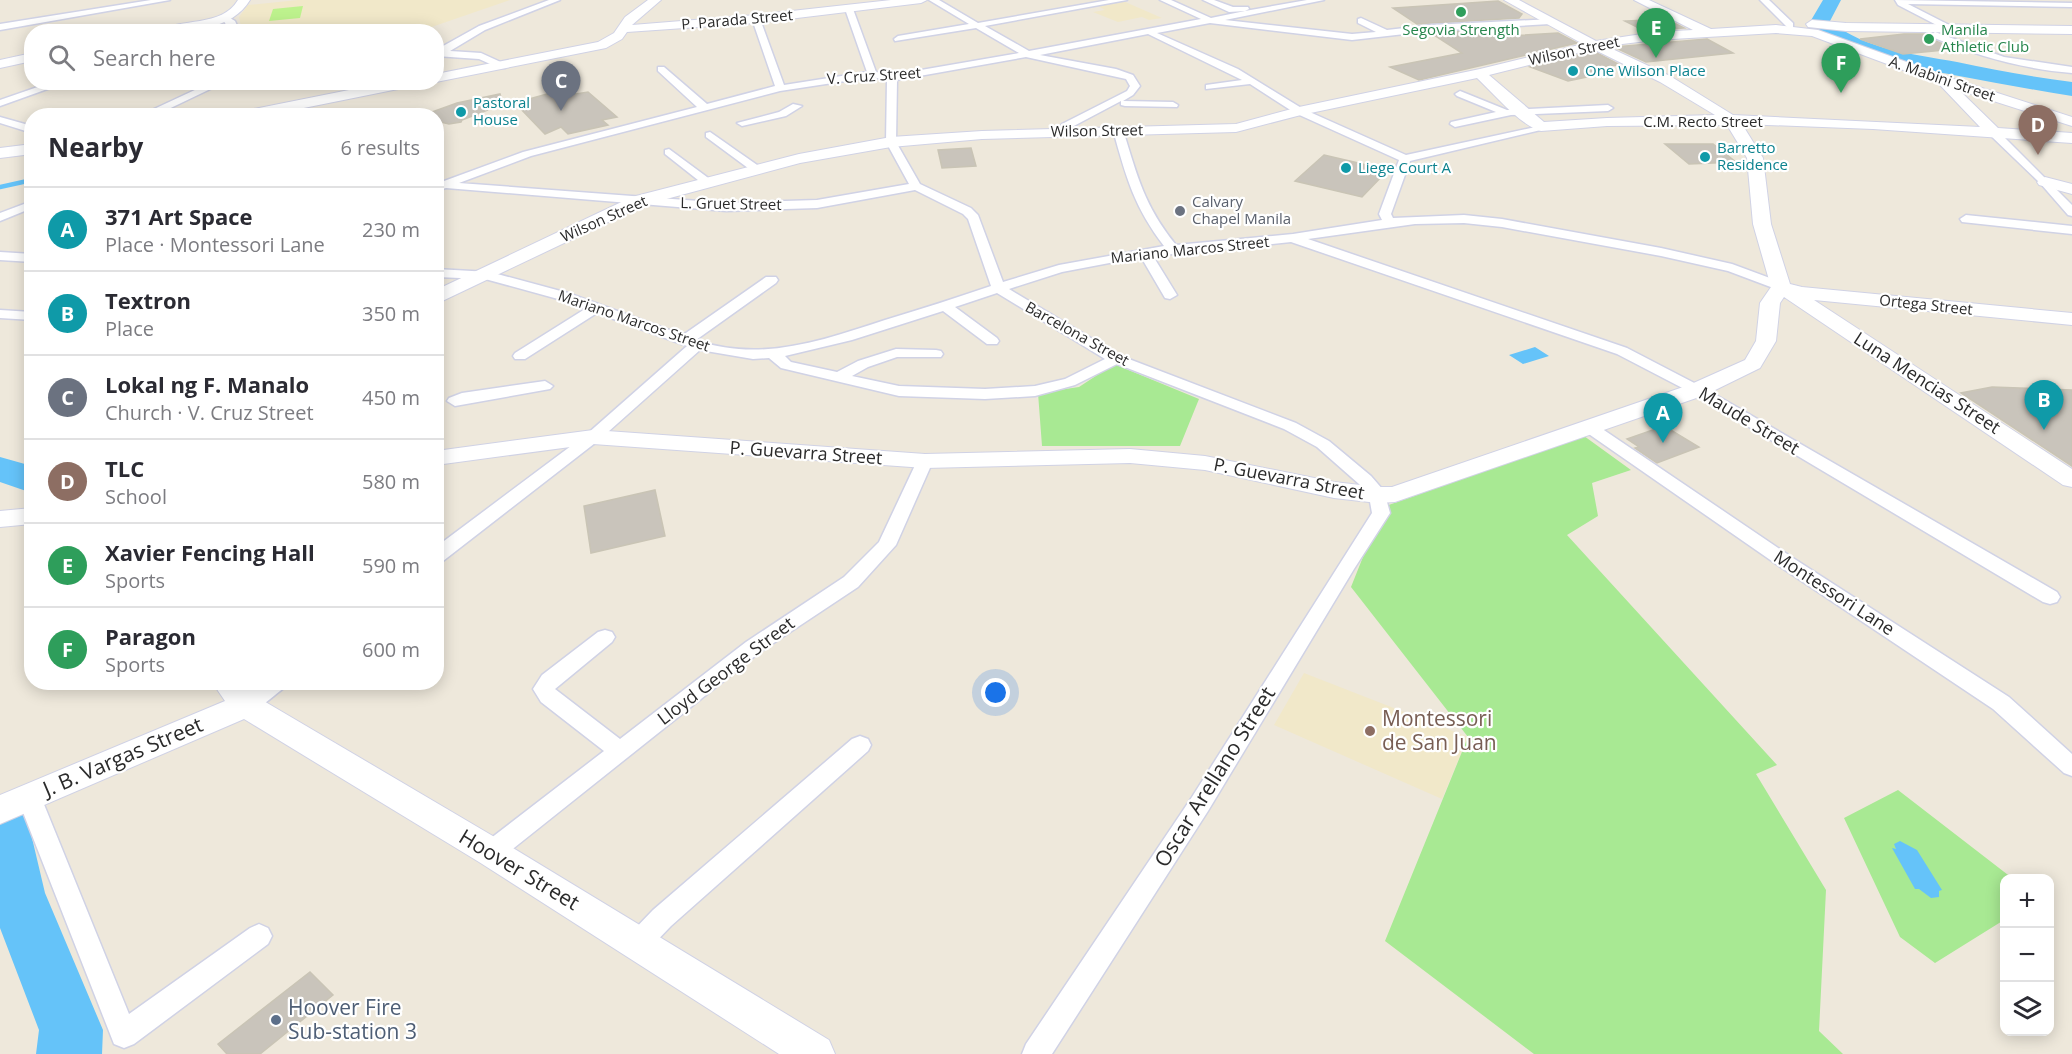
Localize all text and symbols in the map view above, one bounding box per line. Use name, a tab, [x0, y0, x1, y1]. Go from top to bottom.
street label: P. Parada Street	[680, 4, 794, 34]
marker: Segovia Strength	[1454, 5, 1468, 19]
pin: E	[1636, 8, 1676, 58]
place label: Segovia Strength	[1402, 19, 1520, 39]
place label: Manila Athletic Club	[1941, 19, 2029, 56]
search box	[24, 24, 444, 90]
street label: Wilson Street	[1526, 31, 1621, 69]
marker: Manila Athletic Club	[1922, 32, 1936, 46]
icon: search	[45, 41, 78, 74]
text: Search here	[93, 42, 216, 72]
pin: F	[1822, 44, 1860, 93]
street label: A. Mabini Street	[1887, 51, 1998, 106]
place label: One Wilson Place	[1585, 60, 1706, 80]
pin: C	[542, 62, 580, 111]
street label: V. Cruz Street	[826, 62, 922, 88]
marker: One Wilson Place	[1566, 64, 1580, 78]
place label: Pastoral House	[473, 92, 530, 129]
marker: Pastoral House	[454, 105, 468, 119]
pin: D	[2018, 106, 2058, 155]
street label: C.M. Recto Street	[1643, 111, 1763, 131]
street label: Wilson Street	[1051, 119, 1143, 141]
text: Nearby	[48, 129, 143, 165]
text: 6 results	[340, 134, 420, 161]
place label: Barretto Residence	[1717, 137, 1788, 174]
marker: Barretto Residence	[1698, 150, 1712, 164]
place label: Liege Court A	[1358, 157, 1452, 177]
marker: Liege Court A	[1339, 161, 1353, 175]
street label: Wilson Street	[557, 190, 650, 246]
place label: Calvary Chapel Manila	[1192, 191, 1291, 228]
street label: L. Gruet Street	[680, 192, 782, 214]
text: 371 Art Space	[105, 201, 253, 231]
marker: Calvary Chapel Manila	[1173, 204, 1187, 218]
text: A	[61, 216, 74, 243]
text: 230 m	[362, 216, 420, 243]
text: Place · Montessori Lane	[105, 231, 325, 258]
street label: Mariano Marcos Street	[1110, 231, 1270, 267]
text: Textron	[105, 285, 191, 315]
street label: Mariano Marcos Street	[556, 285, 713, 355]
street label: Ortega Street	[1878, 289, 1974, 319]
street label: Barcelona Street	[1022, 296, 1133, 370]
text: B	[61, 300, 74, 327]
text: 350 m	[362, 300, 420, 327]
text: Place	[105, 315, 154, 342]
street label: Luna Mencias Street	[1850, 326, 2005, 439]
text: Lokal ng F. Manalo	[105, 369, 309, 399]
pin: B	[2024, 380, 2064, 430]
street label: Maude Street	[1695, 381, 1804, 460]
text: C	[61, 384, 74, 411]
text: 450 m	[362, 384, 420, 411]
pin: A	[1644, 394, 1682, 443]
text: Church · V. Cruz Street	[105, 399, 314, 426]
street label: P. Guevarra Street	[729, 435, 883, 469]
street label: P. Guevarra Street	[1212, 452, 1367, 504]
text: TLC	[105, 453, 144, 483]
text: D	[60, 468, 75, 495]
text: 580 m	[362, 468, 420, 495]
text: School	[105, 483, 167, 510]
text: Xavier Fencing Hall	[105, 537, 315, 567]
street label: Montessori Lane	[1769, 544, 1900, 640]
text: E	[62, 552, 73, 579]
text: 590 m	[362, 552, 420, 579]
text: Sports	[105, 567, 165, 594]
street label: Lloyd George Street	[652, 611, 799, 730]
text: Paragon	[105, 621, 196, 651]
text: F	[62, 636, 73, 663]
text: 600 m	[362, 636, 420, 663]
text: Sports	[105, 651, 165, 678]
your location	[981, 678, 1010, 707]
street label: Oscar Arellano Street	[1147, 681, 1281, 872]
place label: Montessori de San Juan	[1382, 704, 1497, 756]
street label: J. B. Vargas Street	[37, 710, 207, 803]
marker: Montessori de San Juan	[1363, 724, 1377, 738]
street label: Hoover Street	[454, 822, 585, 916]
map controls	[2000, 874, 2054, 1036]
button: +	[2000, 874, 2054, 928]
button: −	[2000, 928, 2054, 982]
button: layers	[2000, 982, 2054, 1036]
place label: Hoover Fire Sub-station 3	[288, 993, 417, 1045]
marker: Hoover Fire Sub-station 3	[269, 1013, 283, 1027]

